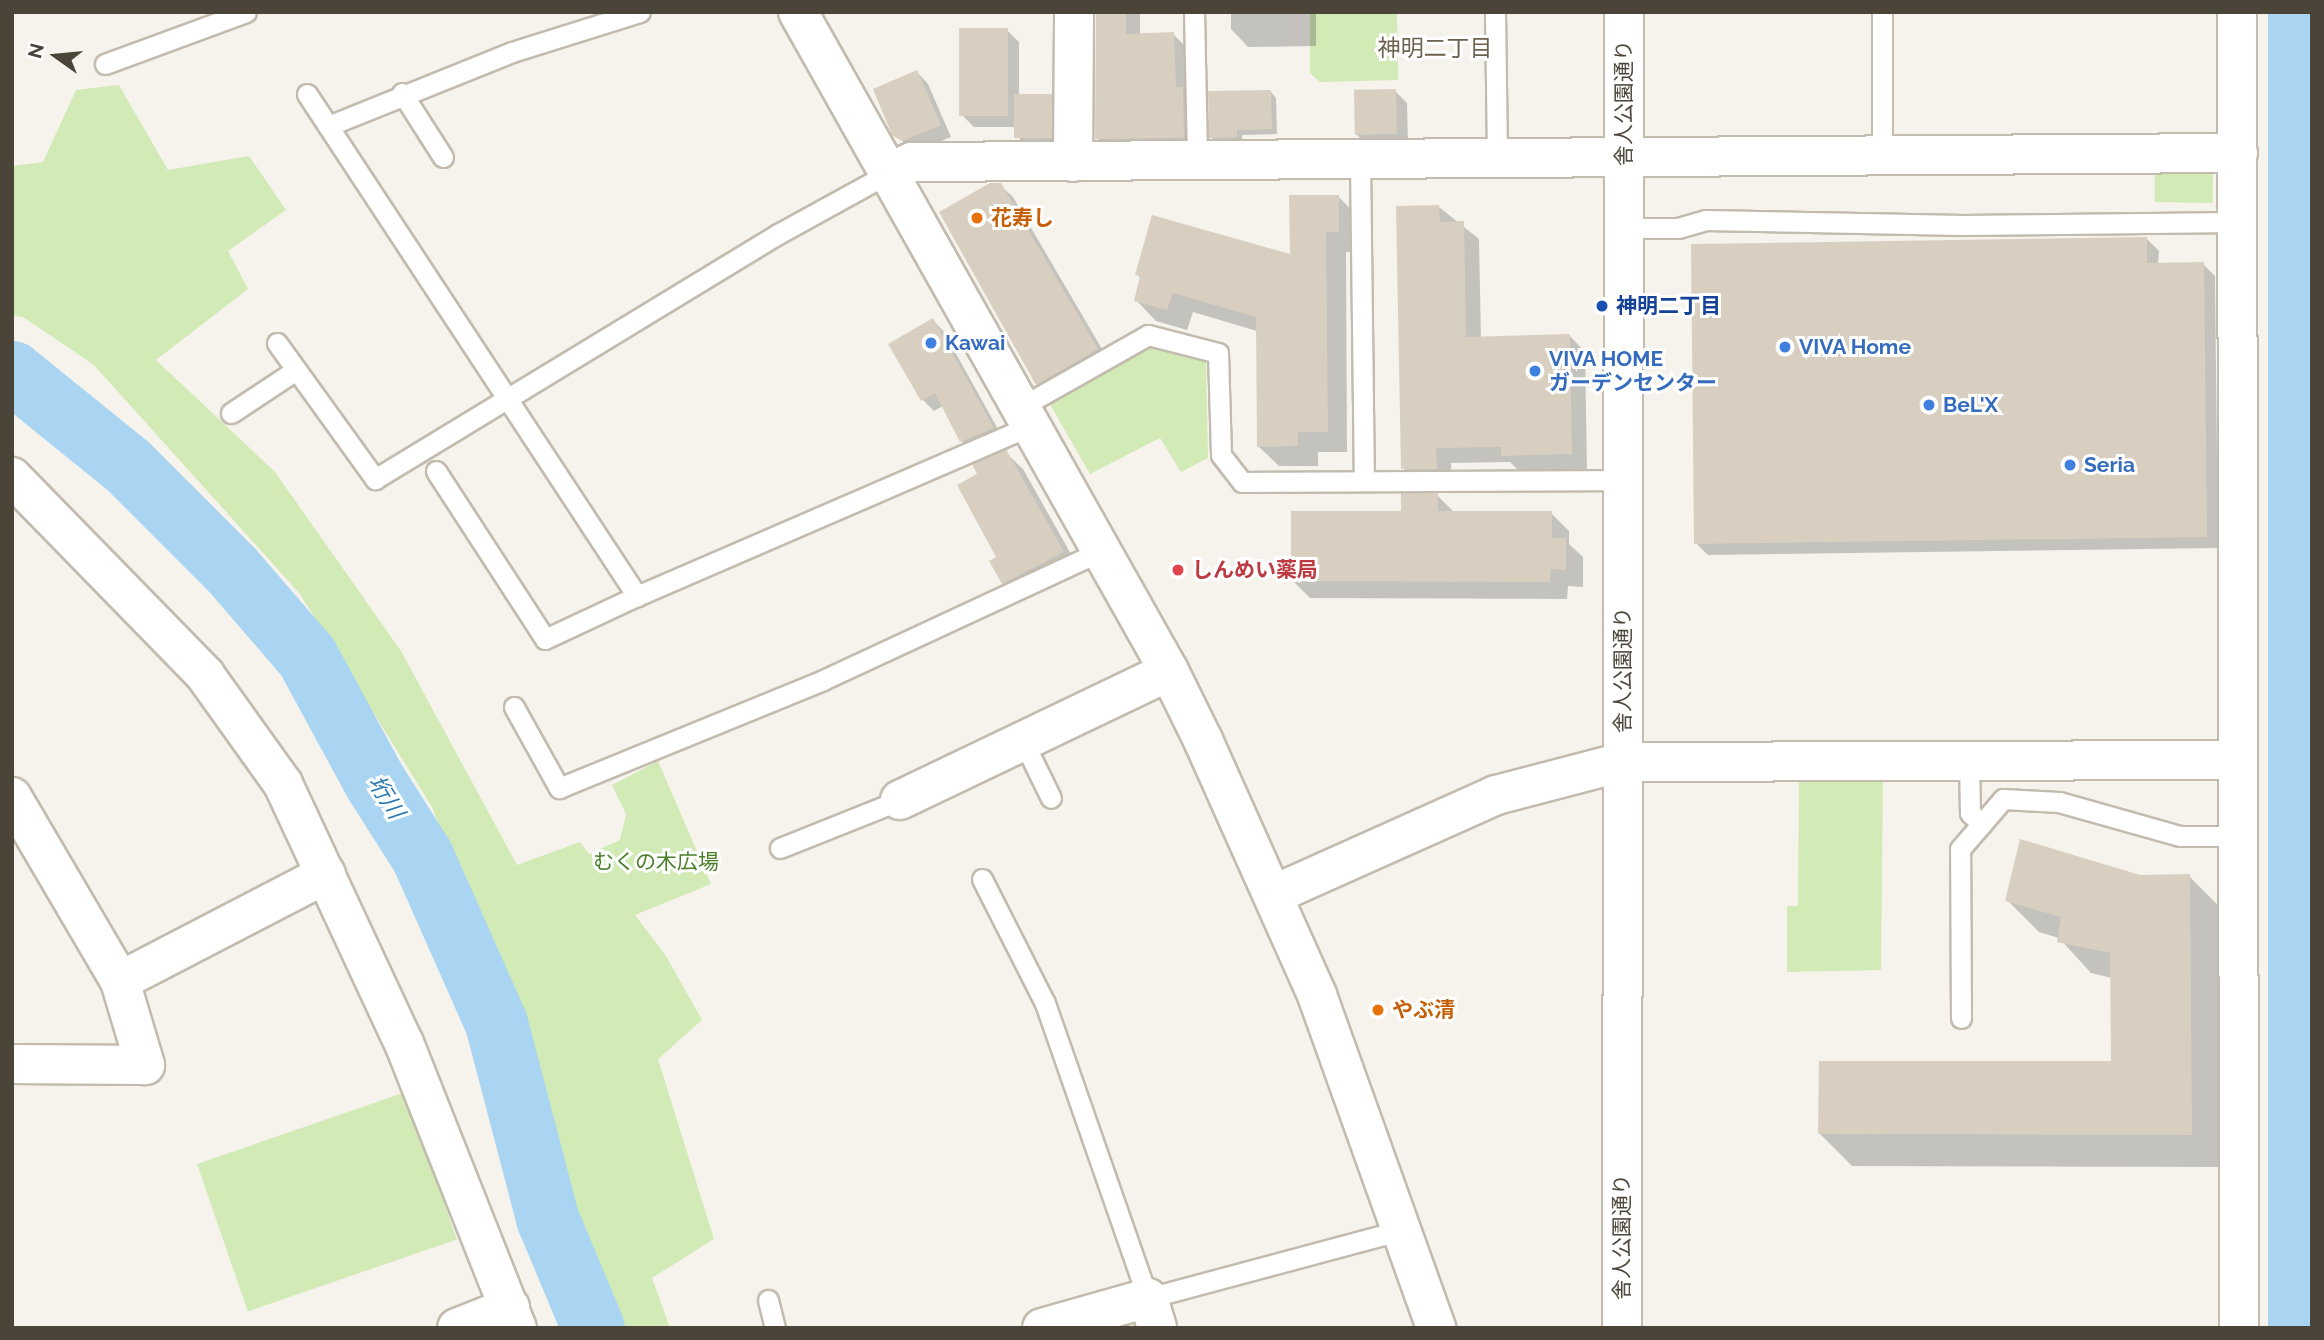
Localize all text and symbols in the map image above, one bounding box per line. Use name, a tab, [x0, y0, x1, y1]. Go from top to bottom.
north arrow	[21, 21, 91, 91]
district label: 神明二丁目	[1378, 34, 1492, 62]
street label: 舎人公園通り	[1611, 40, 1637, 166]
text: N	[23, 41, 48, 60]
place label: 花寿し	[991, 205, 1054, 231]
marker: 花寿し	[969, 210, 985, 226]
place label: 神明二丁目	[1616, 293, 1721, 319]
marker: 神明二丁目	[1594, 298, 1610, 314]
place label: Kawai	[945, 330, 1005, 356]
place label: VIVA Home	[1799, 334, 1912, 360]
marker: Kawai	[923, 335, 939, 351]
marker: VIVA Home	[1777, 339, 1793, 355]
place label: VIVA HOME ガーデンセンター	[1549, 346, 1717, 396]
marker: VIVA HOME ガーデンセンター	[1527, 363, 1543, 379]
place label: BeL'X	[1943, 392, 1998, 418]
marker: BeL'X	[1921, 397, 1937, 413]
place label: Seria	[2084, 452, 2135, 478]
marker: Seria	[2062, 457, 2078, 473]
place label: しんめい薬局	[1192, 557, 1318, 583]
marker: しんめい薬局	[1170, 562, 1186, 578]
street label: 舎人公園通り	[1610, 607, 1636, 733]
water label: 垳川	[362, 770, 410, 824]
park label: むくの木広場	[593, 849, 719, 875]
place label: やぶ清	[1392, 997, 1455, 1023]
marker: やぶ清	[1370, 1002, 1386, 1018]
street label: 舎人公園通り	[1609, 1174, 1635, 1300]

